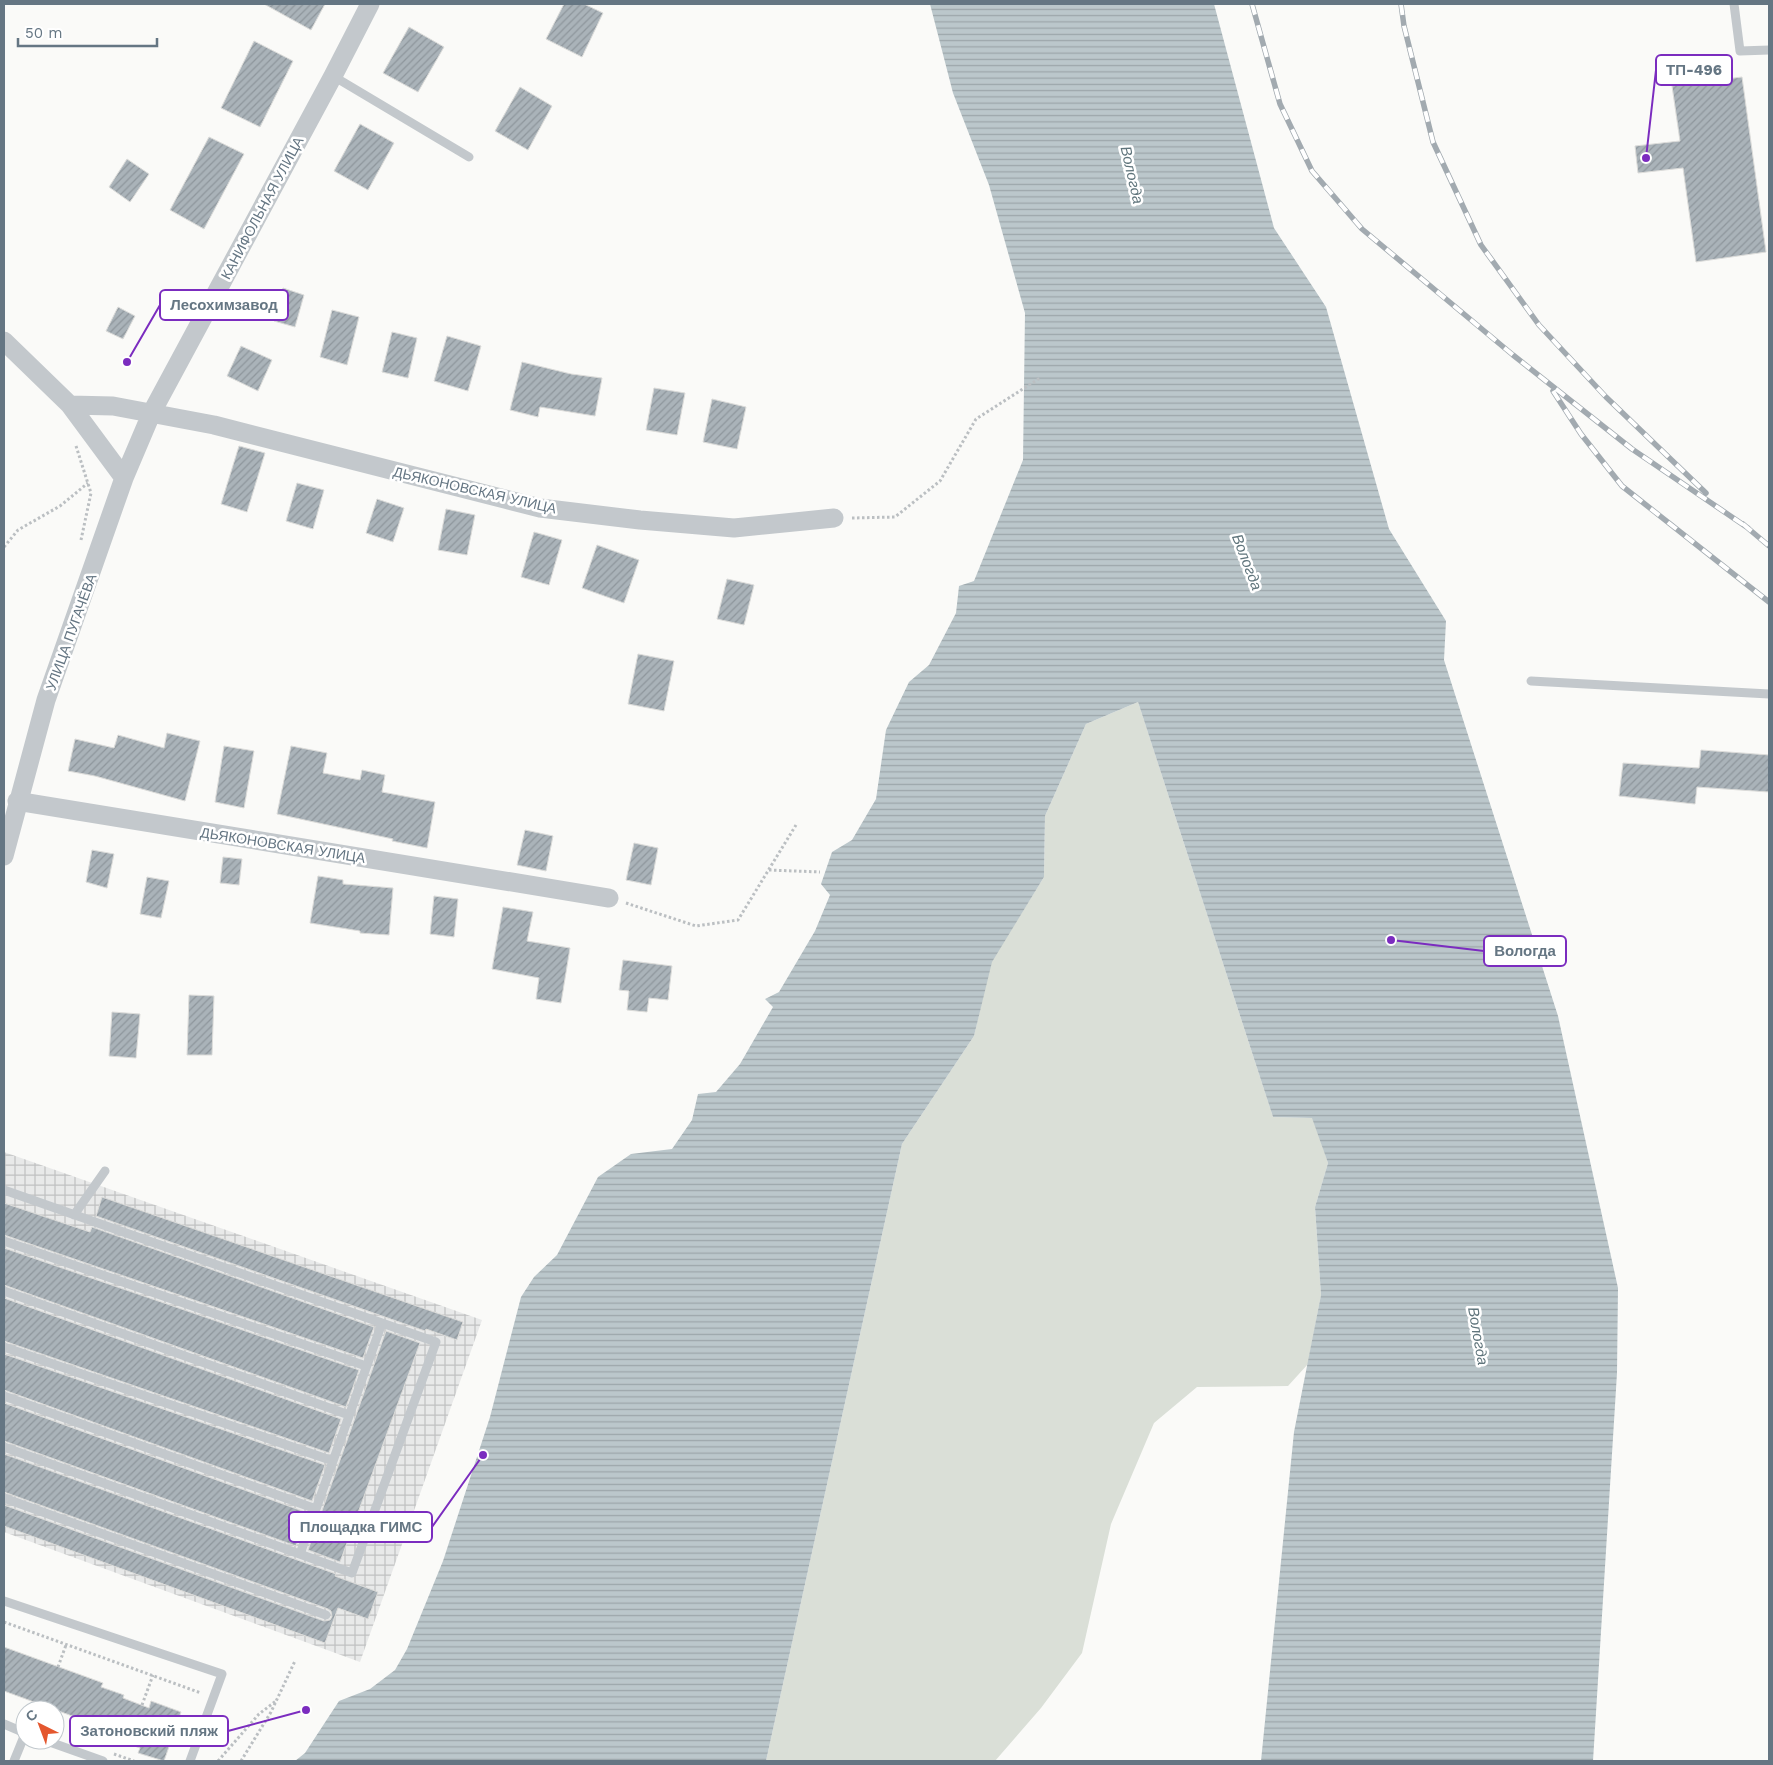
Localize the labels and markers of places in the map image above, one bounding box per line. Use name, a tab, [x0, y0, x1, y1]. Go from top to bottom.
callout: ТП-496	[1656, 55, 1732, 85]
callout: Лесохимзавод	[160, 290, 288, 320]
callout: Вологда	[1484, 936, 1566, 966]
callout: Площадка ГИМС	[289, 1512, 432, 1542]
callout: Затоновский пляж	[70, 1716, 228, 1746]

